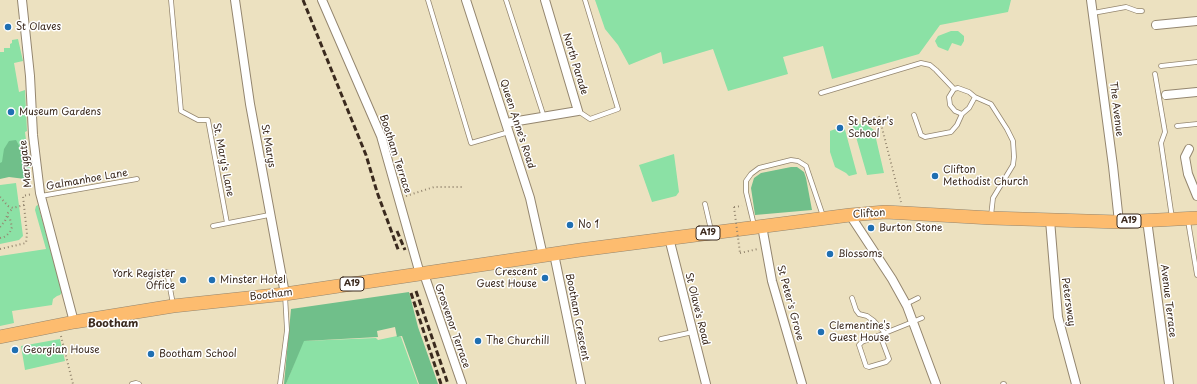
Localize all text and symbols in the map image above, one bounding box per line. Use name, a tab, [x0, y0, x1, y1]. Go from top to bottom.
place label: St Olaves	[16, 21, 61, 33]
marker: St Olaves	[3, 22, 13, 32]
street label: North Parade	[560, 32, 590, 96]
street label: Queen Anne's Road	[497, 78, 537, 170]
street label: The Avenue	[1107, 81, 1125, 137]
place label: Museum Gardens	[19, 106, 101, 118]
marker: Museum Gardens	[6, 107, 16, 117]
street label: Bootham Terrace	[377, 113, 413, 195]
place label: St Peter's School	[848, 116, 893, 140]
street label: St. Mary's Lane	[210, 122, 236, 198]
street label: St Marys	[258, 123, 278, 169]
marker: St Peter's School	[835, 123, 845, 133]
street label: Marygate	[18, 140, 34, 188]
place label: Clifton Methodist Church	[943, 164, 1028, 188]
street label: Galmanhoe Lane	[45, 167, 129, 193]
marker: Clifton Methodist Church	[930, 171, 940, 181]
street label: Clifton	[852, 207, 886, 221]
road number: A19	[1117, 214, 1141, 228]
place label: No 1	[578, 219, 599, 231]
marker: No 1	[565, 220, 575, 230]
place label: Burton Stone	[879, 222, 943, 234]
marker: Burton Stone	[866, 223, 876, 233]
road number: A19	[696, 226, 720, 240]
place label: Blossoms	[838, 248, 882, 260]
marker: Blossoms	[825, 249, 835, 259]
street label: St Peter's Grove	[774, 264, 806, 342]
street label: Avenue Terrace	[1158, 264, 1178, 338]
place label: Crescent Guest House	[477, 266, 537, 290]
place label: York Register Office	[112, 268, 175, 292]
street label: Bootham Crescent	[563, 272, 591, 362]
street label: St Olave's Road	[682, 272, 712, 346]
marker: Crescent Guest House	[540, 273, 550, 283]
place label: Minster Hotel	[220, 274, 286, 286]
marker: York Register Office	[178, 275, 188, 285]
marker: Minster Hotel	[207, 275, 217, 285]
road number: A19	[340, 277, 364, 291]
street label: Petersway	[1059, 277, 1077, 327]
street label: Grosvenor Terrace	[432, 282, 472, 370]
street label: Bootham	[249, 286, 293, 304]
district label: Bootham	[88, 317, 138, 331]
place label: Clementine's Guest House	[829, 320, 890, 344]
marker: Clementine's Guest House	[816, 327, 826, 337]
place label: The Churchill	[486, 335, 549, 347]
marker: The Churchill	[473, 336, 483, 346]
place label: Georgian House	[23, 344, 100, 356]
marker: Georgian House	[10, 345, 20, 355]
place label: Bootham School	[159, 348, 237, 360]
marker: Bootham School	[146, 349, 156, 359]

